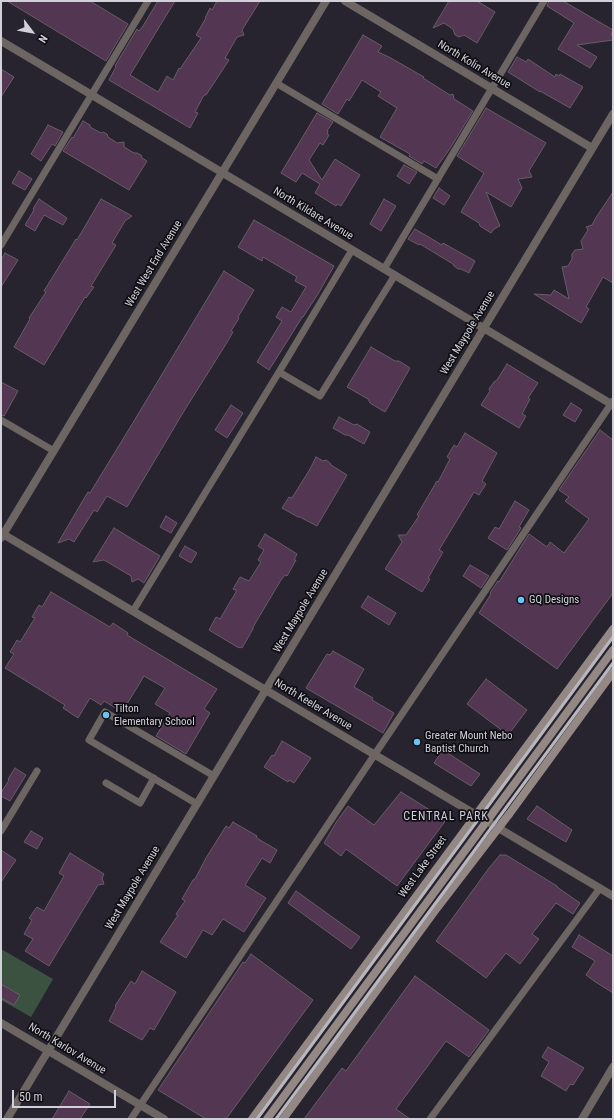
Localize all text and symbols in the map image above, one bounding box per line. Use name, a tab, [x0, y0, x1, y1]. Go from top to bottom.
north arrow	[12, 12, 52, 52]
text: N	[35, 32, 50, 45]
street label: North Kolin Avenue	[435, 38, 513, 92]
street label: North Kildare Avenue	[270, 185, 356, 243]
street label: West West End Avenue	[123, 218, 185, 310]
street label: West Maypole Avenue	[438, 289, 498, 377]
street label: West Maypole Avenue	[271, 567, 331, 655]
place label: GQ Designs	[529, 593, 579, 607]
marker: GQ Designs	[516, 595, 526, 605]
street label: North Keeler Avenue	[272, 677, 354, 733]
place label: Tilton Elementary School	[114, 702, 195, 728]
marker: Tilton Elementary School	[101, 710, 111, 720]
place label: Greater Mount Nebo Baptist Church	[425, 729, 513, 755]
marker: Greater Mount Nebo Baptist Church	[412, 737, 422, 747]
district label: CENTRAL PARK	[403, 810, 489, 824]
street label: West Lake Street	[396, 834, 450, 900]
street label: West Maypole Avenue	[103, 844, 163, 932]
street label: North Karlov Avenue	[26, 1021, 108, 1077]
scale bar	[14, 1082, 118, 1108]
text: 50 m	[19, 1090, 43, 1104]

